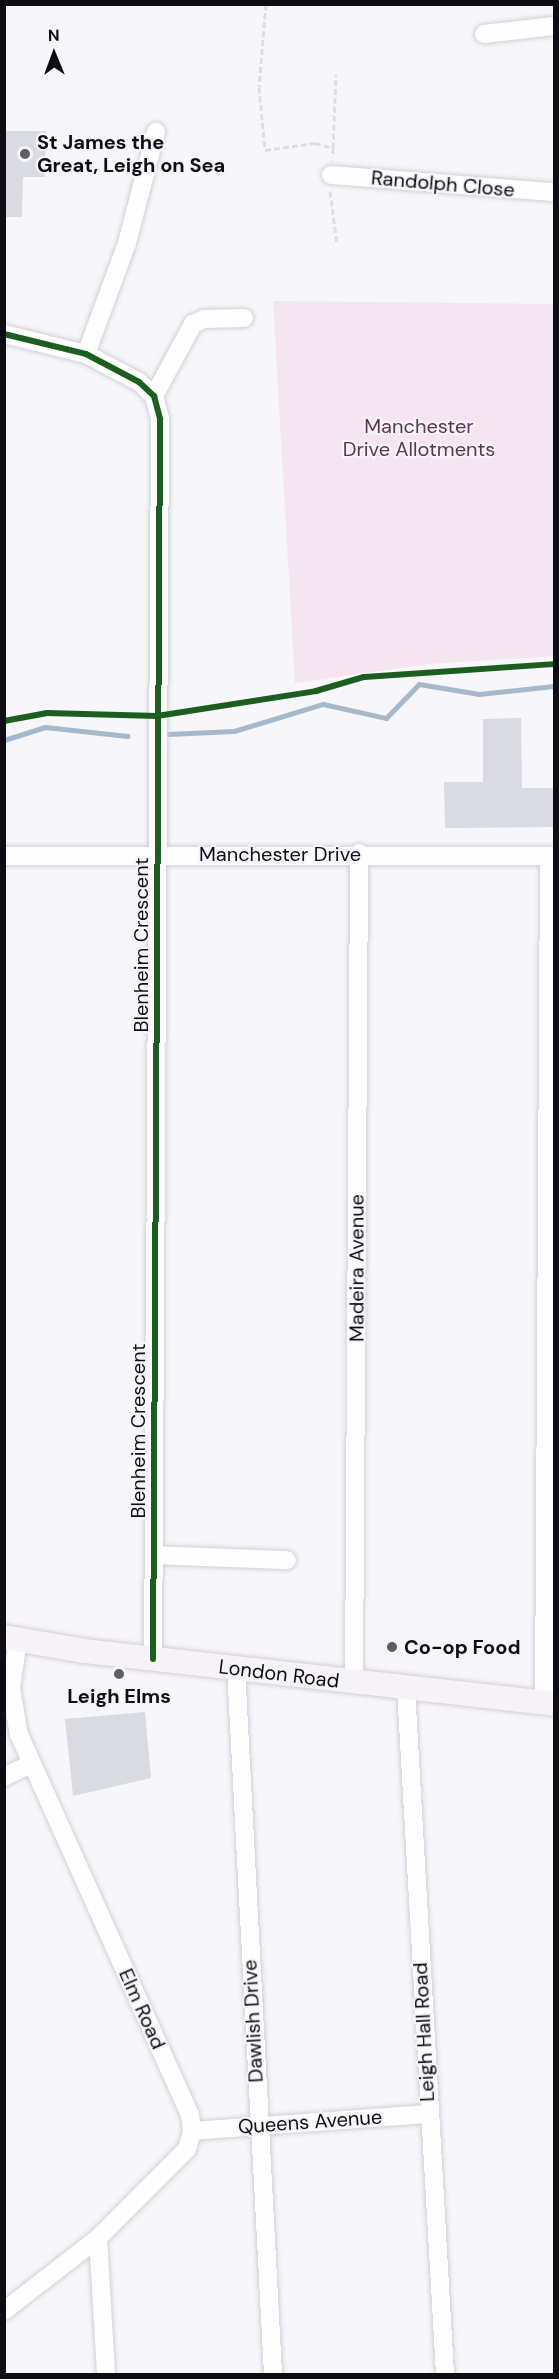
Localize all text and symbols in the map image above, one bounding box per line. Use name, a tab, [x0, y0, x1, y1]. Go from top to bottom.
north arrow	[24, 24, 84, 84]
text: N	[48, 25, 60, 46]
place label: St James the Great, Leigh on Sea	[37, 130, 225, 177]
marker: St James the Great, Leigh on Sea	[18, 147, 32, 161]
street label: Randolph Close	[370, 166, 516, 202]
park label: Manchester Drive Allotments	[343, 414, 495, 461]
street label: Manchester Drive	[199, 842, 361, 866]
street label: Blenheim Crescent	[129, 857, 153, 1033]
street label: Madeira Avenue	[345, 1194, 369, 1342]
street label: Blenheim Crescent	[126, 1343, 150, 1519]
place label: Co-op Food	[404, 1635, 521, 1659]
marker: Co-op Food	[385, 1640, 399, 1654]
street label: London Road	[217, 1655, 341, 1693]
marker: Leigh Elms	[112, 1667, 126, 1681]
place label: Leigh Elms	[67, 1684, 171, 1708]
street label: Dawlish Drive	[238, 1959, 268, 2083]
street label: Leigh Hall Road	[408, 1962, 440, 2102]
street label: Elm Road	[114, 1965, 170, 2053]
street label: Queens Avenue	[237, 2105, 383, 2139]

